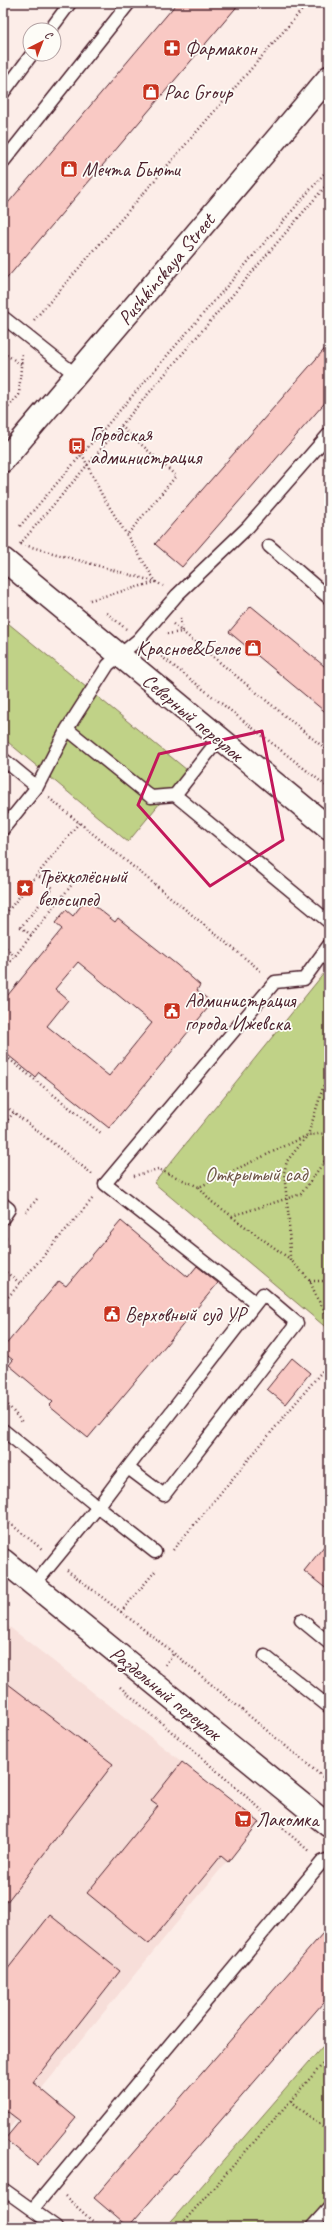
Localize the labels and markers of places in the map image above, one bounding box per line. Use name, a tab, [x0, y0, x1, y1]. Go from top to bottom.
place label: Фармакон	[185, 36, 258, 61]
pharmacy icon: Фармакон	[162, 38, 182, 58]
place label: Pac Group	[164, 80, 234, 105]
shop icon: Pac Group	[141, 82, 161, 102]
place label: Мечта Бьюти	[82, 157, 182, 182]
shop icon: Мечта Бьюти	[59, 159, 79, 179]
place label: Городская администрация	[90, 422, 204, 470]
bus stop icon: Городская администрация	[67, 436, 87, 456]
place label: Красное&Белое	[136, 636, 241, 661]
shop icon: Красное&Белое	[243, 638, 263, 658]
place label: Трёхколёсный велосипед	[38, 864, 129, 912]
place icon: Трёхколёсный велосипед	[15, 878, 35, 898]
place label: Администрация города Ижевска	[185, 988, 297, 1036]
public building icon: Администрация города Ижевска	[162, 1001, 182, 1021]
place label: Верховный суд УР	[125, 1302, 248, 1327]
public building icon: Верховный суд УР	[102, 1304, 122, 1324]
place label: Лакомка	[256, 1807, 320, 1832]
supermarket icon: Лакомка	[233, 1809, 253, 1829]

